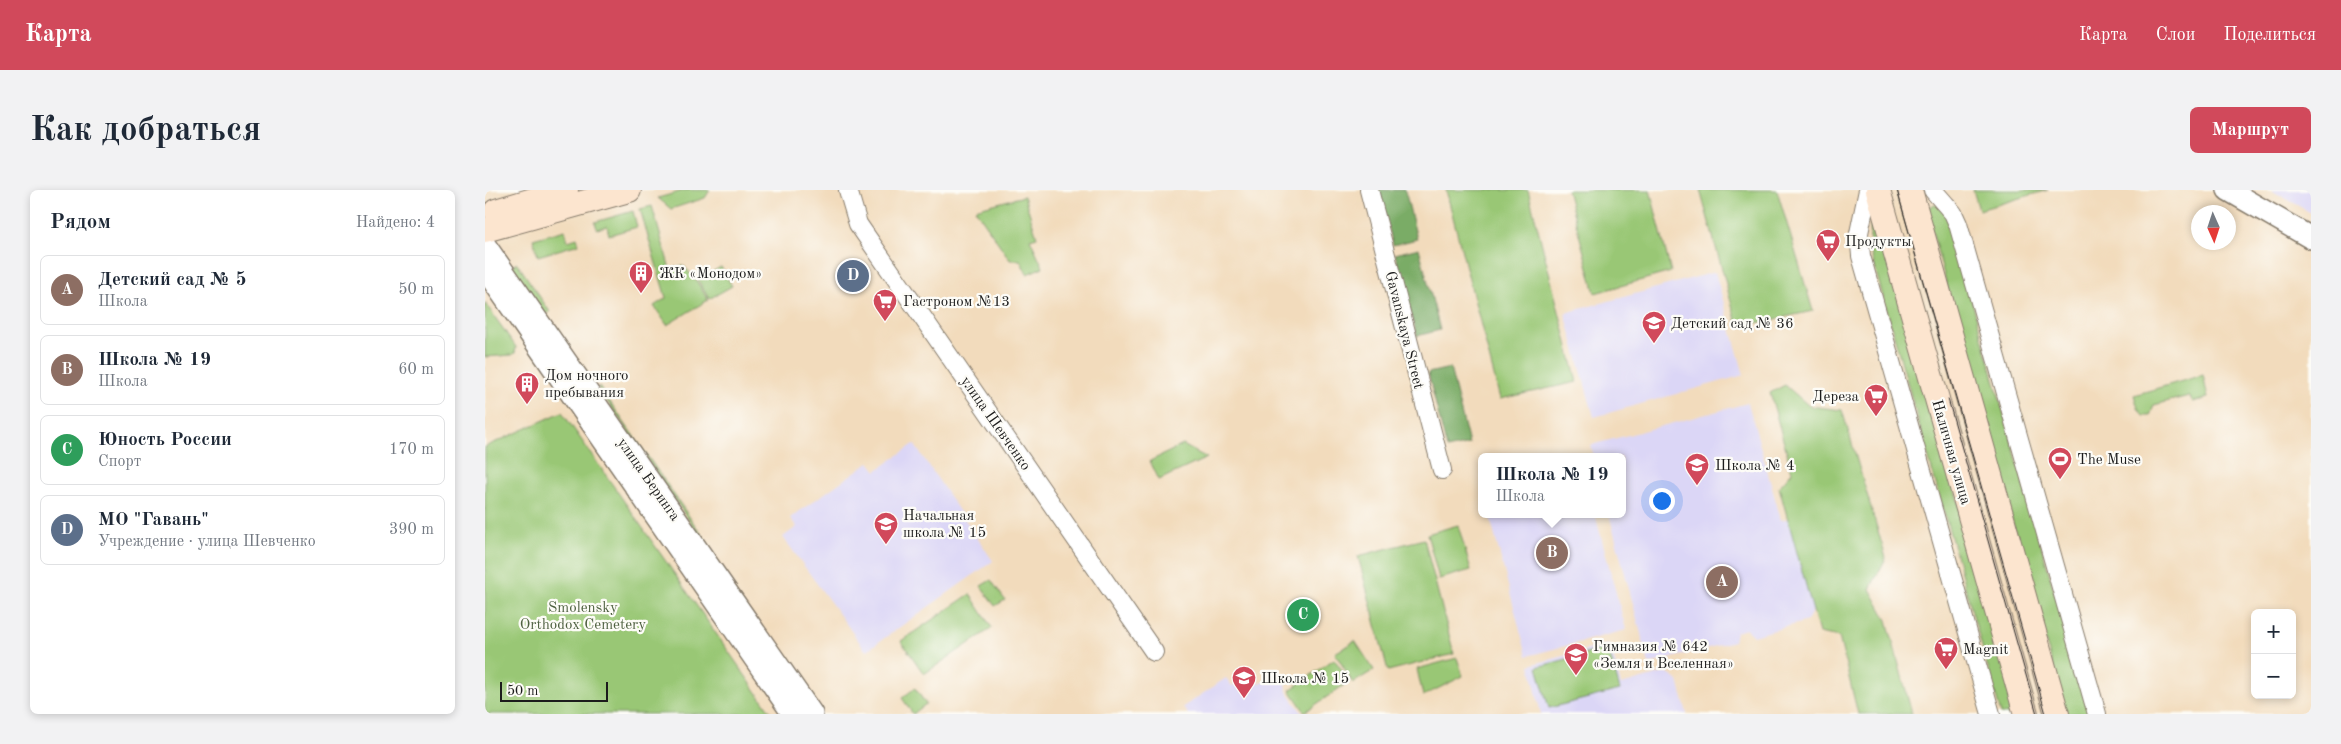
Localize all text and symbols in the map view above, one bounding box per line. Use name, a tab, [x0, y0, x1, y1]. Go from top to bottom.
text: Карта	[25, 23, 92, 47]
text: Карта	[2079, 26, 2128, 44]
text: Слои	[2156, 26, 2195, 44]
text: Поделиться	[2223, 26, 2316, 44]
button: Маршрут	[2190, 107, 2311, 153]
text: Как добраться	[30, 113, 261, 148]
north arrow	[2191, 205, 2236, 250]
text: Рядом	[50, 212, 111, 233]
text: Найдено: 4	[356, 215, 435, 231]
supermarket icon: Продукты	[1815, 228, 1841, 262]
place label: Продукты	[1845, 235, 1912, 250]
pin: D	[837, 257, 869, 295]
building icon: ЖК «Монодом»	[628, 260, 654, 294]
place label: ЖК «Монодом»	[659, 267, 762, 282]
street label: Gavanskaya Street	[1382, 270, 1425, 391]
text: Детский сад № 5	[98, 271, 247, 290]
text: A	[61, 282, 73, 298]
text: 50 m	[398, 282, 434, 298]
supermarket icon: Гастроном №13	[872, 288, 898, 322]
text: Школа	[98, 294, 148, 310]
place label: Гастроном №13	[903, 295, 1010, 310]
school or university icon: Детский сад № 36	[1641, 310, 1667, 344]
place label: Детский сад № 36	[1671, 317, 1794, 332]
text: Школа № 19	[98, 351, 211, 370]
text: B	[61, 362, 73, 378]
text: 60 m	[398, 362, 434, 378]
place label: Дом ночного пребывания	[545, 369, 628, 401]
building icon: Дом ночного пребывания	[514, 371, 540, 405]
text: Школа	[98, 374, 148, 390]
street label: улица Шевченко	[957, 374, 1033, 474]
supermarket icon: Дереза	[1863, 383, 1889, 417]
place label: Дереза	[1812, 390, 1860, 405]
street label: Наличная улица	[1928, 398, 1973, 507]
text: Юность России	[98, 431, 232, 450]
street label: улица Беринга	[614, 436, 682, 525]
text: C	[62, 442, 72, 458]
text: 170 m	[389, 442, 434, 458]
sports icon: The Muse	[2047, 446, 2073, 480]
school or university icon: Школа № 4	[1684, 452, 1710, 486]
popup	[1478, 453, 1626, 518]
place label: The Muse	[2077, 453, 2141, 468]
text: Спорт	[98, 454, 141, 470]
place label: Школа № 4	[1715, 459, 1795, 474]
text: Школа № 19	[1495, 466, 1609, 485]
your location	[1649, 488, 1675, 514]
text: Школа	[1495, 489, 1545, 505]
place label: Начальная школа № 15	[903, 509, 986, 541]
text: МО "Гавань"	[98, 511, 209, 530]
school or university icon: Начальная школа № 15	[873, 511, 899, 545]
text: D	[61, 522, 73, 538]
text: 390 m	[389, 522, 434, 538]
text: Учреждение · улица Шевченко	[98, 534, 316, 550]
pin: B	[1536, 534, 1568, 572]
pin: A	[1706, 563, 1738, 601]
pin: C	[1287, 596, 1319, 634]
park label: Smolensky Orthodox Cemetery	[520, 601, 646, 633]
map controls	[2251, 609, 2296, 699]
button: +	[2251, 609, 2296, 654]
supermarket icon: Magnit	[1933, 636, 1959, 670]
place label: Гимназия № 642 «Земля и Вселенная»	[1593, 640, 1734, 672]
school or university icon: Гимназия № 642 «Земля и Вселенная»	[1563, 642, 1589, 676]
place label: Magnit	[1963, 643, 2008, 658]
button: −	[2251, 654, 2296, 699]
school or university icon: Школа № 15	[1231, 665, 1257, 699]
place label: Школа № 15	[1261, 672, 1349, 687]
scale bar	[500, 679, 607, 702]
text: 50 m	[507, 684, 538, 698]

